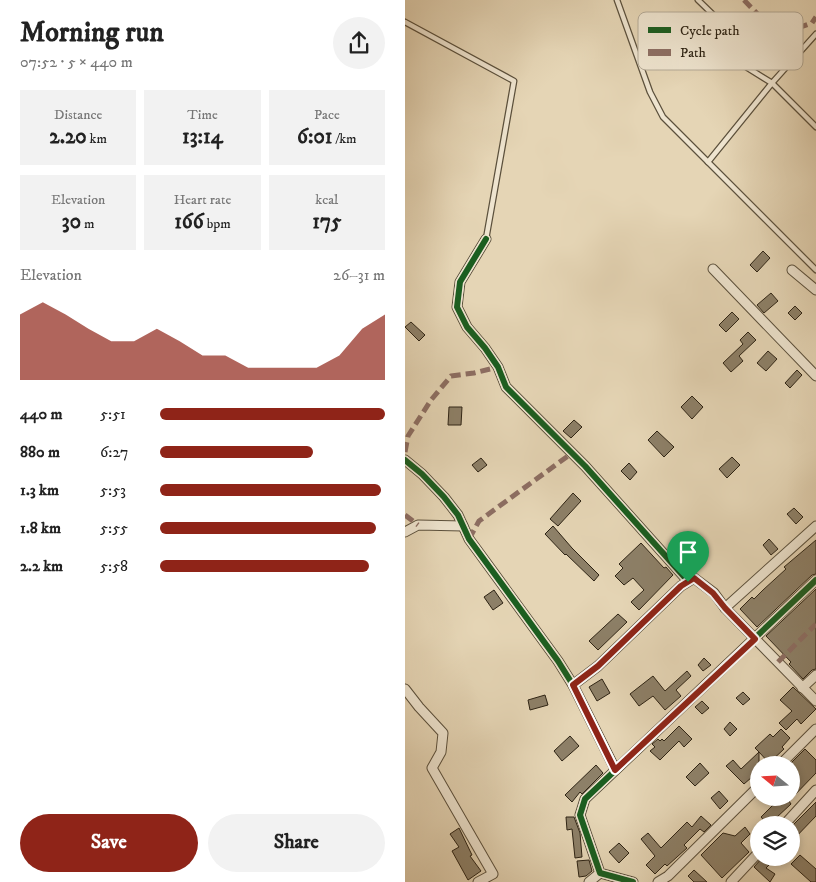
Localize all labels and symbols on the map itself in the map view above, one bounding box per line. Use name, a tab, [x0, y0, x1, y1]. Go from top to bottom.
legend	[638, 12, 803, 70]
text: Cycle path	[680, 22, 740, 40]
text: Path	[680, 44, 707, 62]
pin	[667, 531, 709, 582]
north arrow	[750, 756, 800, 806]

